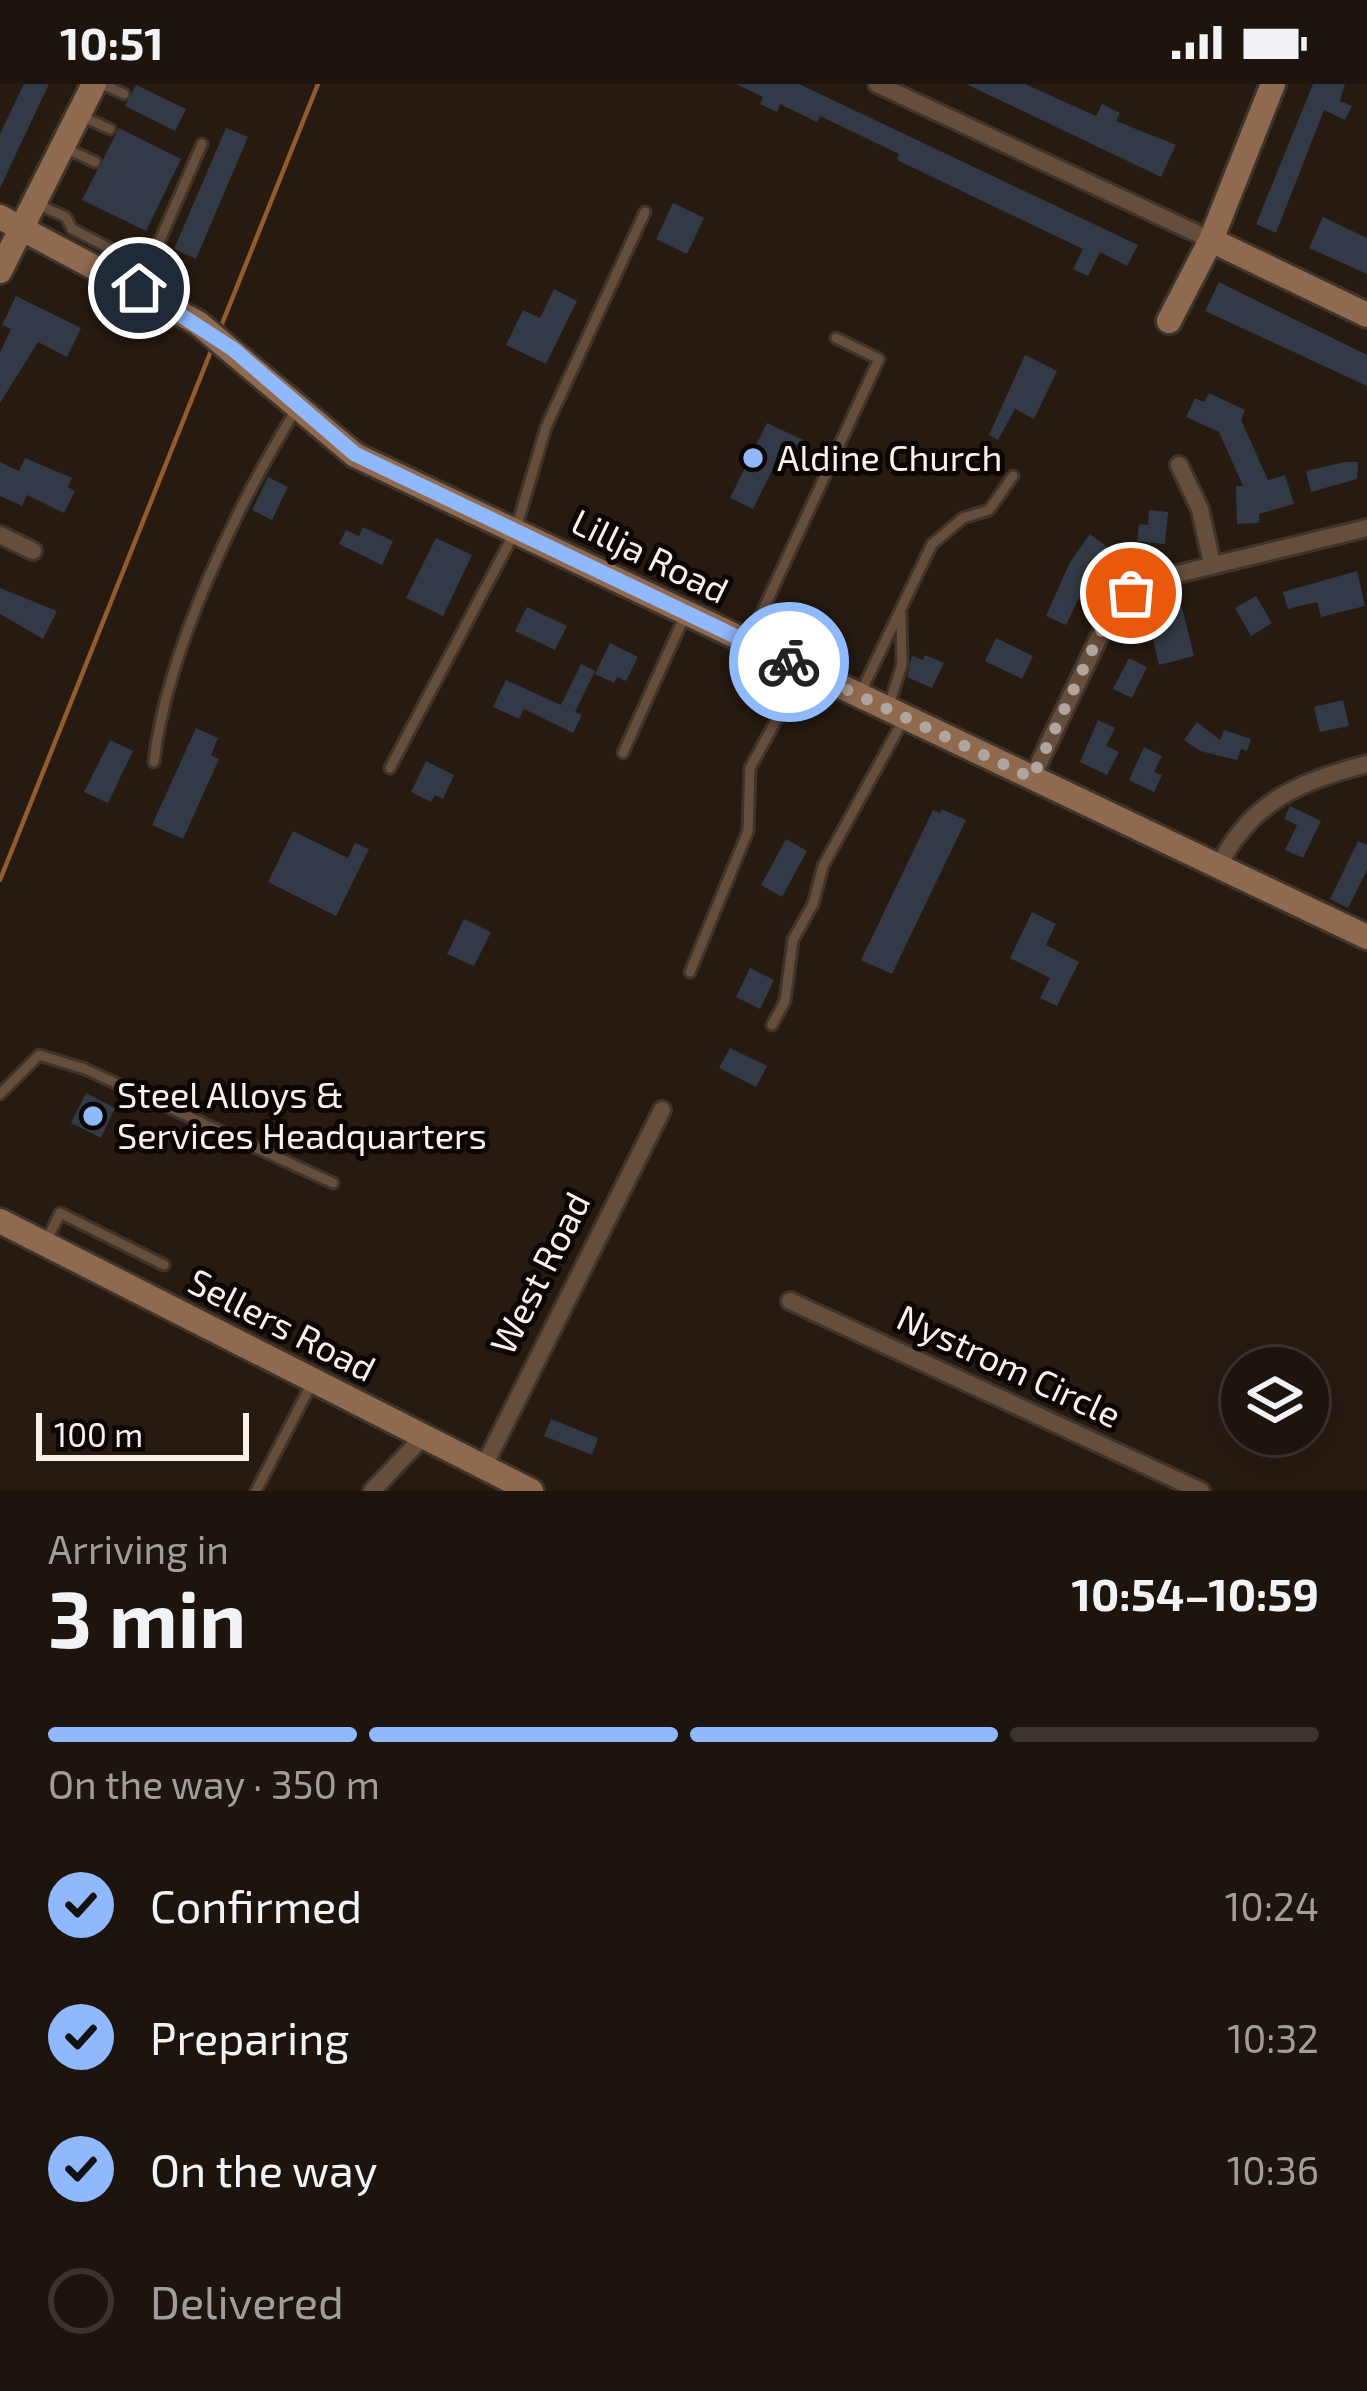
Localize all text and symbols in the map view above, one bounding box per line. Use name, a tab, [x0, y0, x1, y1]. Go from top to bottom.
text: 10:51	[60, 15, 164, 69]
pin	[88, 237, 190, 339]
icon: home	[106, 255, 172, 321]
place label: Aldine Church	[777, 435, 1002, 478]
marker: Aldine Church	[740, 445, 766, 471]
street label: Lillja Road	[565, 498, 736, 611]
pin	[1080, 542, 1182, 644]
icon: bag	[1098, 560, 1164, 626]
courier	[729, 602, 849, 722]
icon: bike	[756, 629, 822, 695]
place label: Steel Alloys & Services Headquarters	[117, 1072, 487, 1156]
marker: Steel Alloys & Services Headquarters	[80, 1103, 106, 1129]
street label: West Road	[480, 1184, 598, 1360]
street label: Sellers Road	[182, 1258, 383, 1389]
street label: Nystrom Circle	[891, 1294, 1128, 1435]
map controls	[1221, 1347, 1329, 1455]
button: layers	[1221, 1347, 1329, 1455]
scale bar	[36, 1407, 249, 1460]
text: 100 m	[54, 1414, 143, 1454]
text: Arriving in	[48, 1525, 229, 1572]
text: 10:54–10:59	[1072, 1566, 1319, 1620]
text: 3 min	[48, 1570, 246, 1664]
text: On the way · 350 m	[48, 1760, 380, 1807]
icon: check	[48, 1872, 114, 1938]
text: Confirmed	[150, 1878, 362, 1932]
text: 10:24	[1225, 1882, 1319, 1929]
icon: check	[48, 2004, 114, 2070]
text: Preparing	[150, 2010, 349, 2064]
text: 10:32	[1227, 2014, 1319, 2061]
icon: check	[48, 2136, 114, 2202]
text: On the way	[150, 2142, 377, 2196]
text: 10:36	[1227, 2146, 1319, 2193]
text: Delivered	[150, 2274, 344, 2328]

